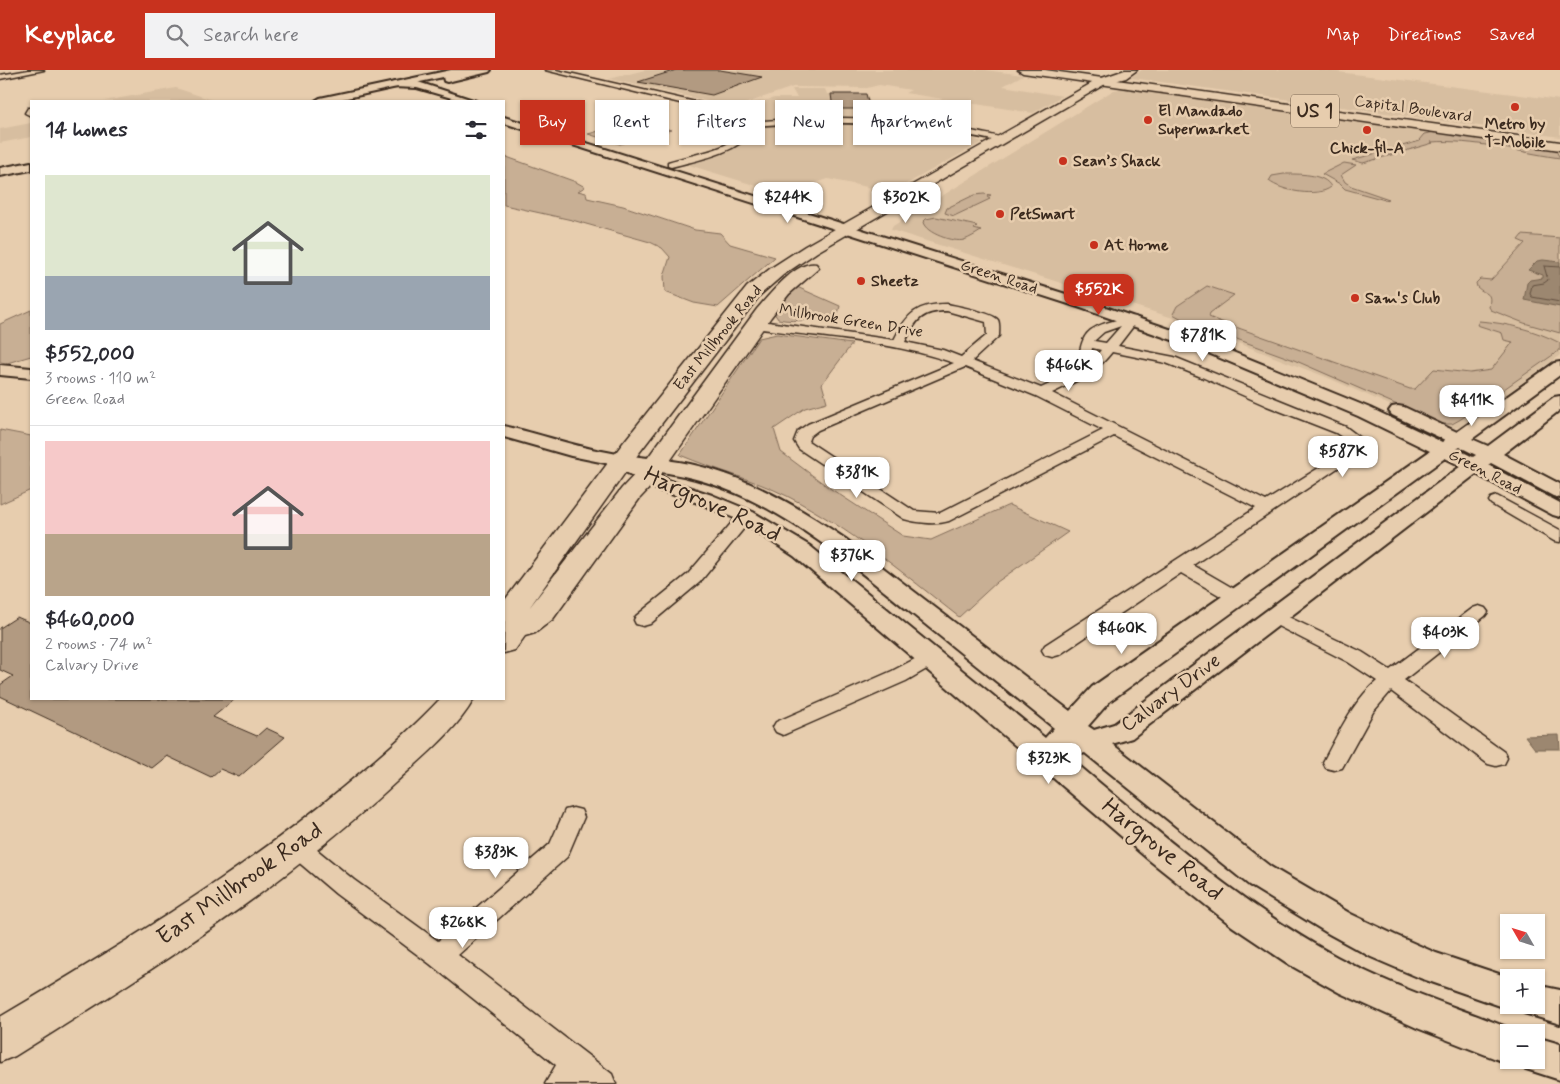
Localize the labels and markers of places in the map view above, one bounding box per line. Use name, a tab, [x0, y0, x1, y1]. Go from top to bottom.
place label: El Mandado Supermarket	[1158, 101, 1250, 140]
marker: Metro by T-Mobile	[1509, 101, 1521, 113]
marker: El Mandado Supermarket	[1142, 114, 1154, 126]
place label: Metro by T-Mobile	[1485, 114, 1546, 153]
marker: Chick-fil-A	[1361, 124, 1373, 136]
place label: Chick-fil-A	[1330, 138, 1404, 159]
place label: Sean’s Shack	[1073, 151, 1162, 172]
marker: Sean’s Shack	[1057, 155, 1069, 167]
pin: $244K	[753, 182, 823, 224]
pin: $302K	[871, 182, 941, 224]
place label: PetSmart	[1010, 204, 1076, 225]
marker: PetSmart	[994, 208, 1006, 220]
place label: At Home	[1104, 235, 1169, 256]
marker: At Home	[1088, 239, 1100, 251]
place label: Sheetz	[871, 271, 919, 292]
pin: $552K	[1064, 274, 1134, 316]
marker: Sheetz	[855, 275, 867, 287]
place label: Sam's Club	[1365, 288, 1440, 309]
marker: Sam's Club	[1349, 292, 1361, 304]
pin: $781K	[1168, 320, 1238, 362]
pin: $466K	[1034, 350, 1104, 392]
pin: $411K	[1437, 384, 1507, 427]
pin: $587K	[1308, 436, 1378, 478]
pin: $381K	[822, 456, 892, 499]
pin: $376K	[817, 540, 887, 582]
pin: $460K	[1087, 612, 1157, 655]
pin: $403K	[1410, 616, 1480, 659]
pin: $323K	[1014, 742, 1084, 785]
pin: $383K	[461, 836, 531, 879]
pin: $268K	[428, 906, 498, 949]

